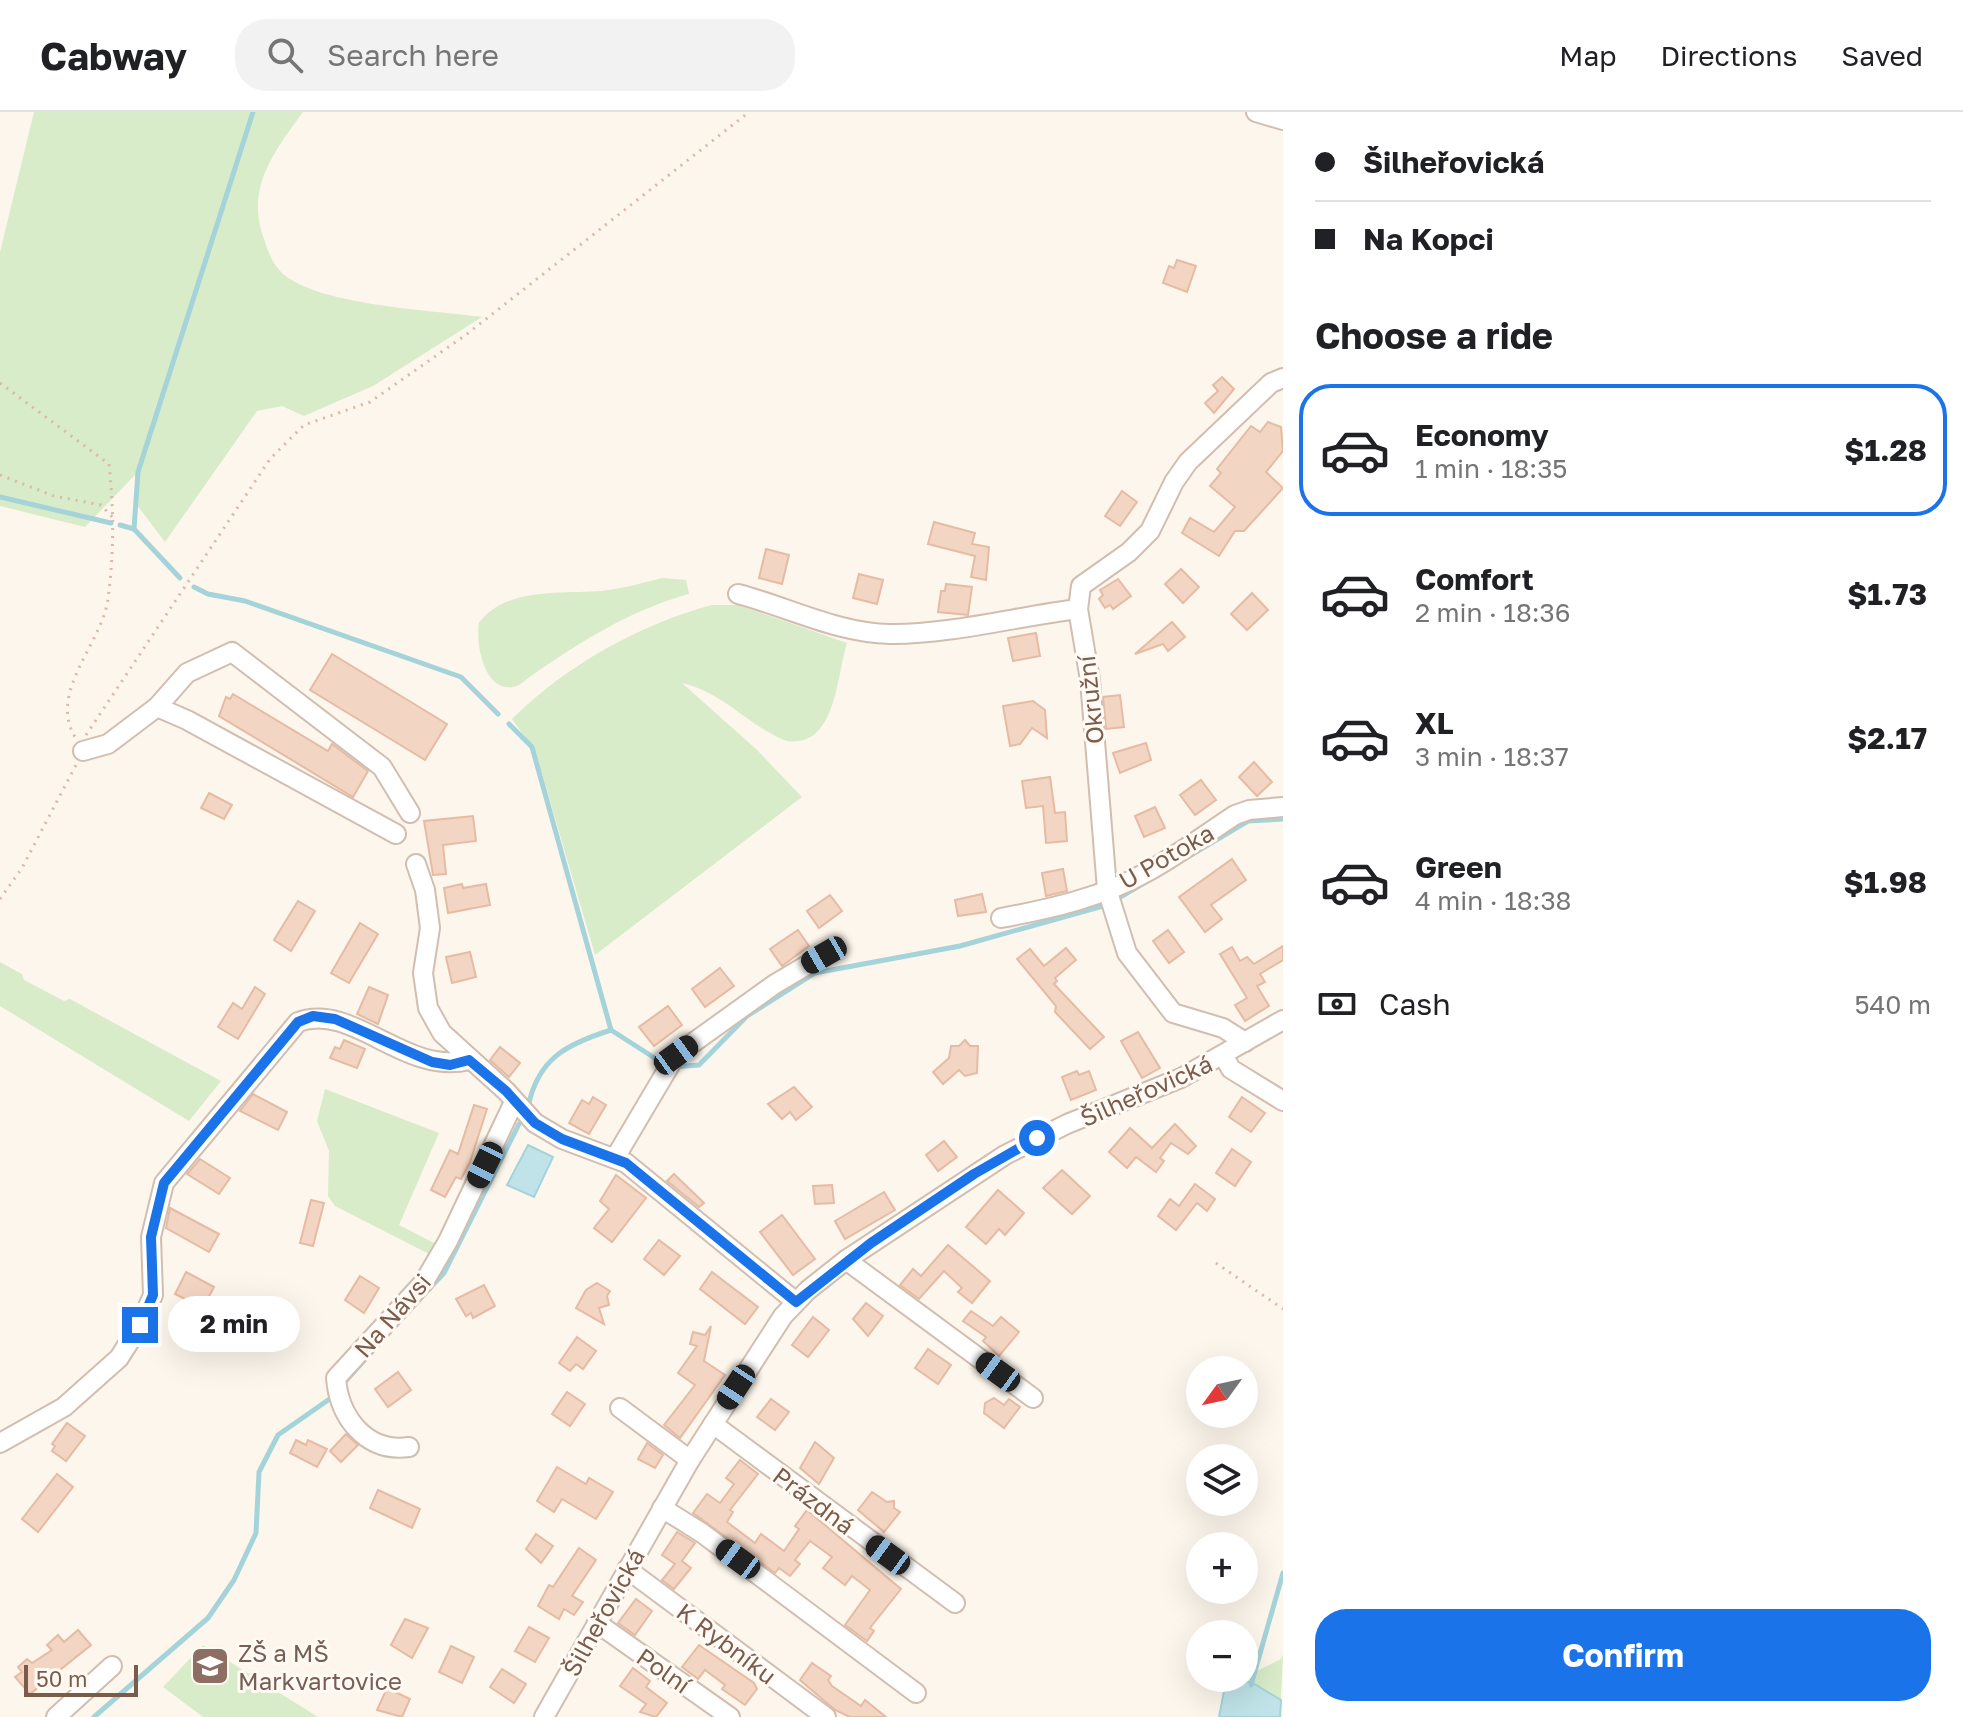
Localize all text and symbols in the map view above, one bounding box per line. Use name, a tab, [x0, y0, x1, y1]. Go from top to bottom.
search box	[235, 19, 795, 91]
text: Cabway	[40, 33, 187, 78]
icon: search	[263, 33, 307, 77]
text: Search here	[327, 37, 499, 73]
text: Map	[1559, 39, 1616, 72]
text: Directions	[1660, 39, 1797, 72]
text: Saved	[1841, 39, 1923, 72]
text: Šilheřovická	[1363, 144, 1544, 180]
text: Na Kopci	[1363, 221, 1494, 257]
text: Choose a ride	[1315, 314, 1553, 357]
icon: car	[1319, 414, 1391, 486]
text: Economy	[1415, 417, 1549, 453]
text: $1.28	[1844, 432, 1927, 468]
text: 1 min · 18:35	[1415, 453, 1567, 484]
icon: car	[1319, 558, 1391, 630]
text: Comfort	[1415, 561, 1534, 597]
text: $1.73	[1847, 576, 1927, 612]
text: 2 min · 18:36	[1415, 597, 1571, 628]
street label: Okružní	[1071, 653, 1109, 746]
icon: car	[1319, 702, 1391, 774]
text: XL	[1415, 705, 1454, 741]
text: $2.17	[1847, 720, 1927, 756]
text: 3 min · 18:37	[1415, 741, 1569, 772]
street label: U Potoka	[1114, 817, 1218, 895]
icon: car	[1319, 846, 1391, 918]
text: Green	[1415, 849, 1502, 885]
text: $1.98	[1844, 864, 1927, 900]
text: 4 min · 18:38	[1415, 885, 1571, 916]
car	[797, 933, 851, 977]
icon: cash	[1315, 982, 1359, 1026]
text: Cash	[1379, 986, 1451, 1022]
text: 540 m	[1854, 989, 1931, 1020]
car	[650, 1031, 702, 1079]
street label: Šilheřovická	[1076, 1048, 1216, 1132]
route start	[1019, 1120, 1055, 1156]
car	[464, 1138, 506, 1192]
street label: Na Návsi	[348, 1267, 436, 1363]
callout: 2 min	[168, 1297, 300, 1353]
route end	[122, 1307, 158, 1343]
text: 2 min	[200, 1308, 268, 1339]
car	[972, 1348, 1024, 1396]
north arrow	[1186, 1356, 1258, 1428]
map controls	[1186, 1356, 1258, 1692]
car	[713, 1360, 759, 1414]
button: layers	[1186, 1444, 1258, 1516]
street label: Prázdná	[768, 1460, 860, 1540]
car	[862, 1531, 914, 1579]
button: +	[1186, 1532, 1258, 1604]
car	[712, 1535, 764, 1583]
street label: Šilheřovická	[556, 1543, 650, 1681]
street label: K Rybníku	[672, 1596, 782, 1690]
button: Confirm	[1315, 1609, 1931, 1701]
button: −	[1186, 1620, 1258, 1692]
place label: ZŠ a MŠ Markvartovice	[238, 1638, 402, 1695]
street label: Polní	[632, 1641, 698, 1700]
school or university icon: ZŠ a MŠ Markvartovice	[189, 1645, 231, 1687]
scale bar	[24, 1661, 138, 1697]
text: 50 m	[36, 1665, 87, 1692]

